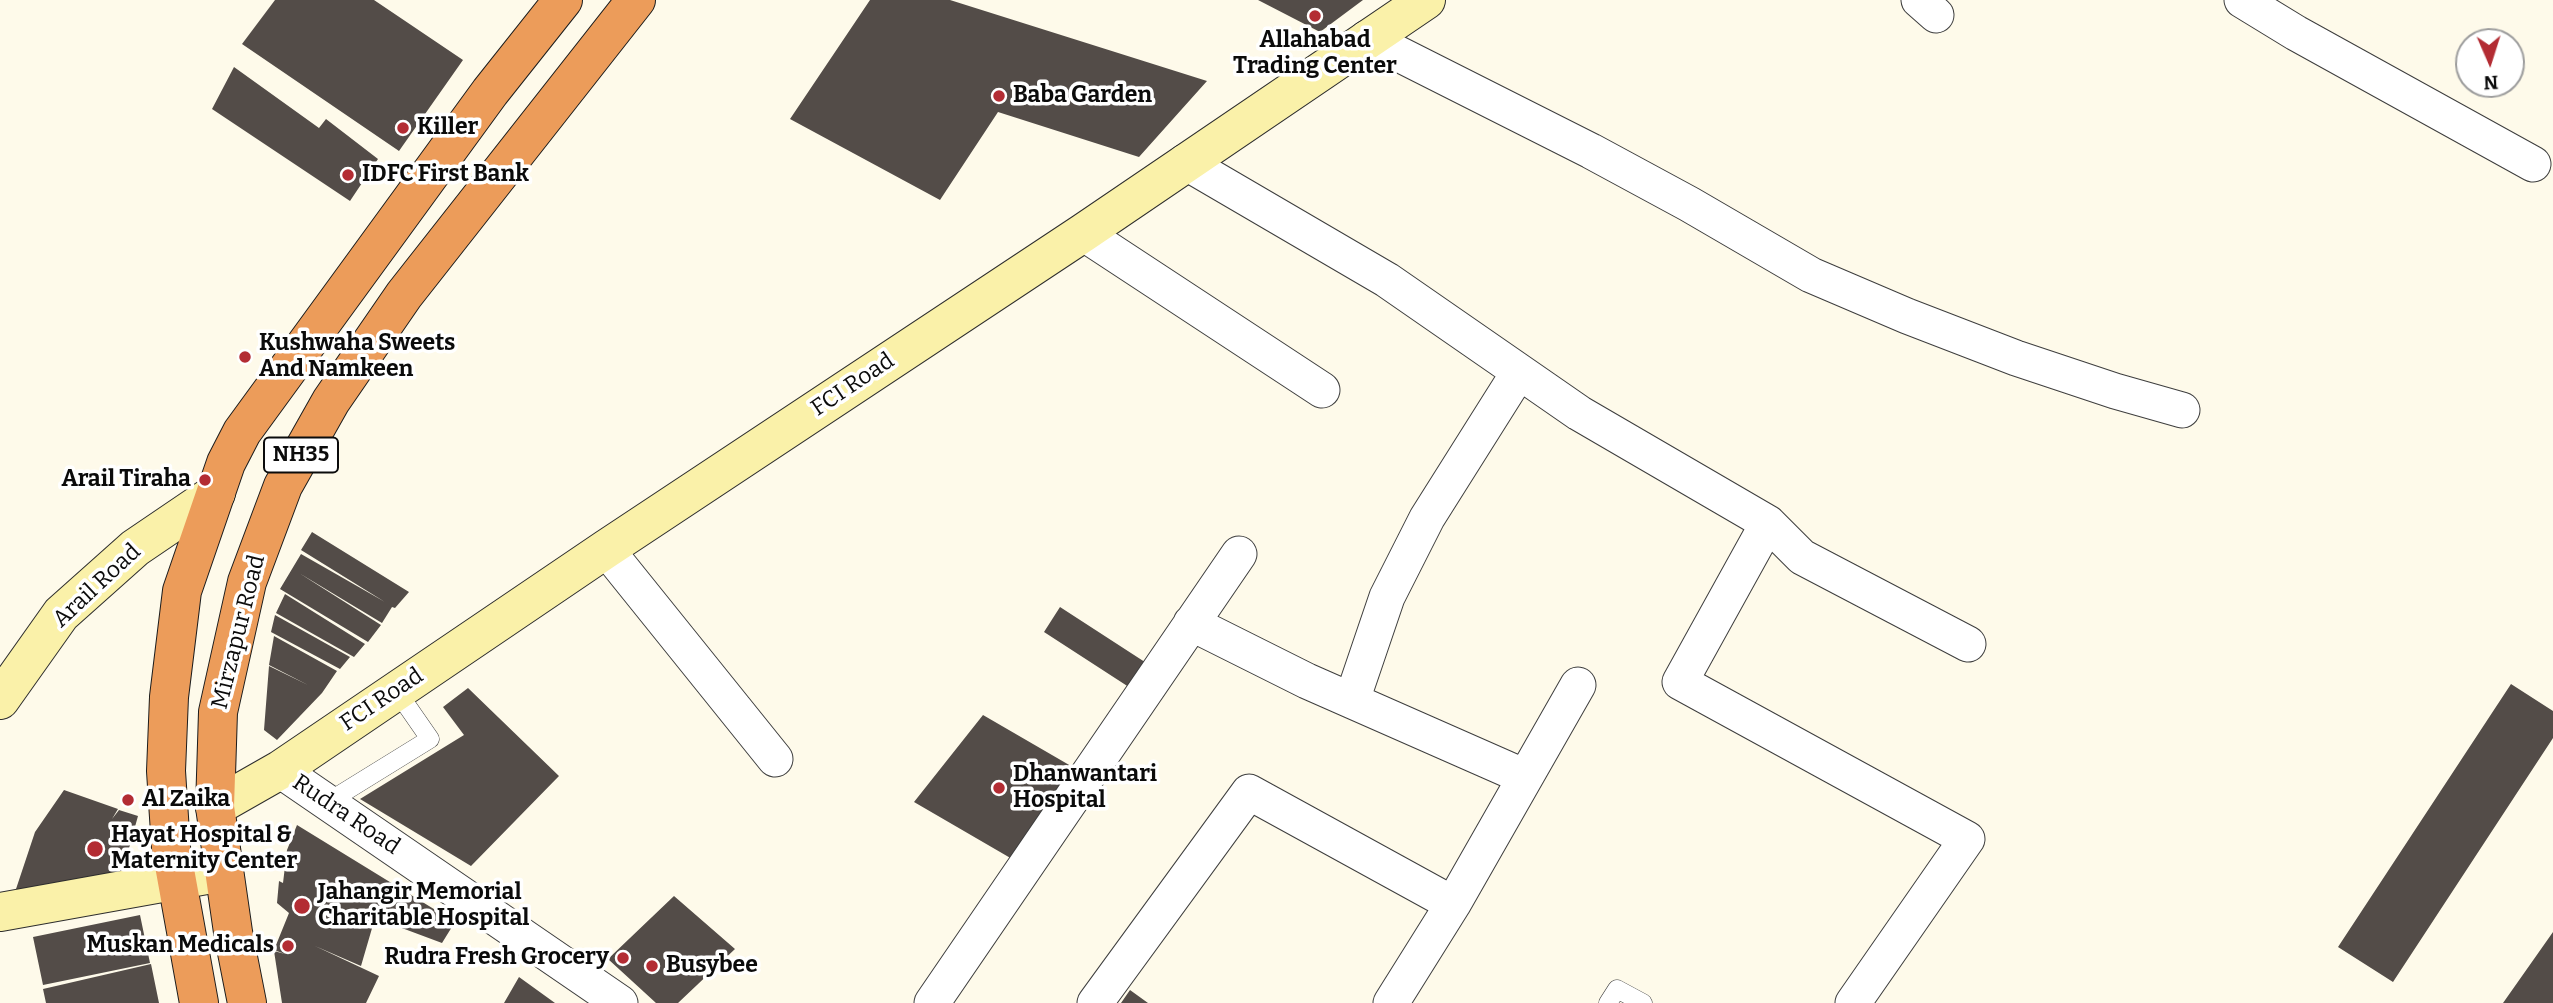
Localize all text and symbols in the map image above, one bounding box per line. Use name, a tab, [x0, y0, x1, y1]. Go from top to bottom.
marker: Allahabad Trading Center	[1307, 8, 1323, 24]
place label: Allahabad Trading Center	[1233, 27, 1397, 81]
north arrow	[2455, 28, 2525, 98]
text: N	[2483, 71, 2499, 94]
place label: Baba Garden	[1013, 82, 1152, 110]
marker: Baba Garden	[991, 88, 1007, 104]
place label: Killer	[417, 114, 478, 142]
marker: Killer	[395, 120, 411, 136]
place label: IDFC First Bank	[362, 161, 529, 189]
marker: IDFC First Bank	[340, 167, 356, 183]
place label: Kushwaha Sweets And Namkeen	[259, 330, 455, 384]
street label: FCI Road	[806, 347, 900, 423]
marker: Kushwaha Sweets And Namkeen	[237, 349, 253, 365]
road number: NH35	[264, 438, 338, 472]
place label: Arail Tiraha	[62, 466, 191, 494]
marker: Arail Tiraha	[197, 472, 213, 488]
street label: Arail Road	[47, 538, 147, 634]
street label: Mirzapur Road	[207, 552, 271, 712]
street label: FCI Road	[335, 662, 429, 738]
place label: Dhanwantari Hospital	[1013, 761, 1157, 815]
street label: Rudra Road	[287, 769, 405, 861]
marker: Dhanwantari Hospital	[991, 780, 1007, 796]
place label: Al Zaika	[142, 786, 230, 814]
marker: Al Zaika	[120, 792, 136, 808]
place label: Hayat Hospital & Maternity Center	[111, 822, 297, 876]
marker: Hayat Hospital & Maternity Center	[85, 839, 105, 859]
place label: Jahangir Memorial Charitable Hospital	[318, 879, 529, 933]
marker: Jahangir Memorial Charitable Hospital	[292, 896, 312, 916]
place label: Muskan Medicals	[86, 932, 274, 960]
marker: Muskan Medicals	[280, 938, 296, 954]
place label: Rudra Fresh Grocery	[384, 944, 609, 972]
marker: Rudra Fresh Grocery	[615, 950, 631, 966]
place label: Busybee	[666, 952, 758, 980]
marker: Busybee	[644, 958, 660, 974]

